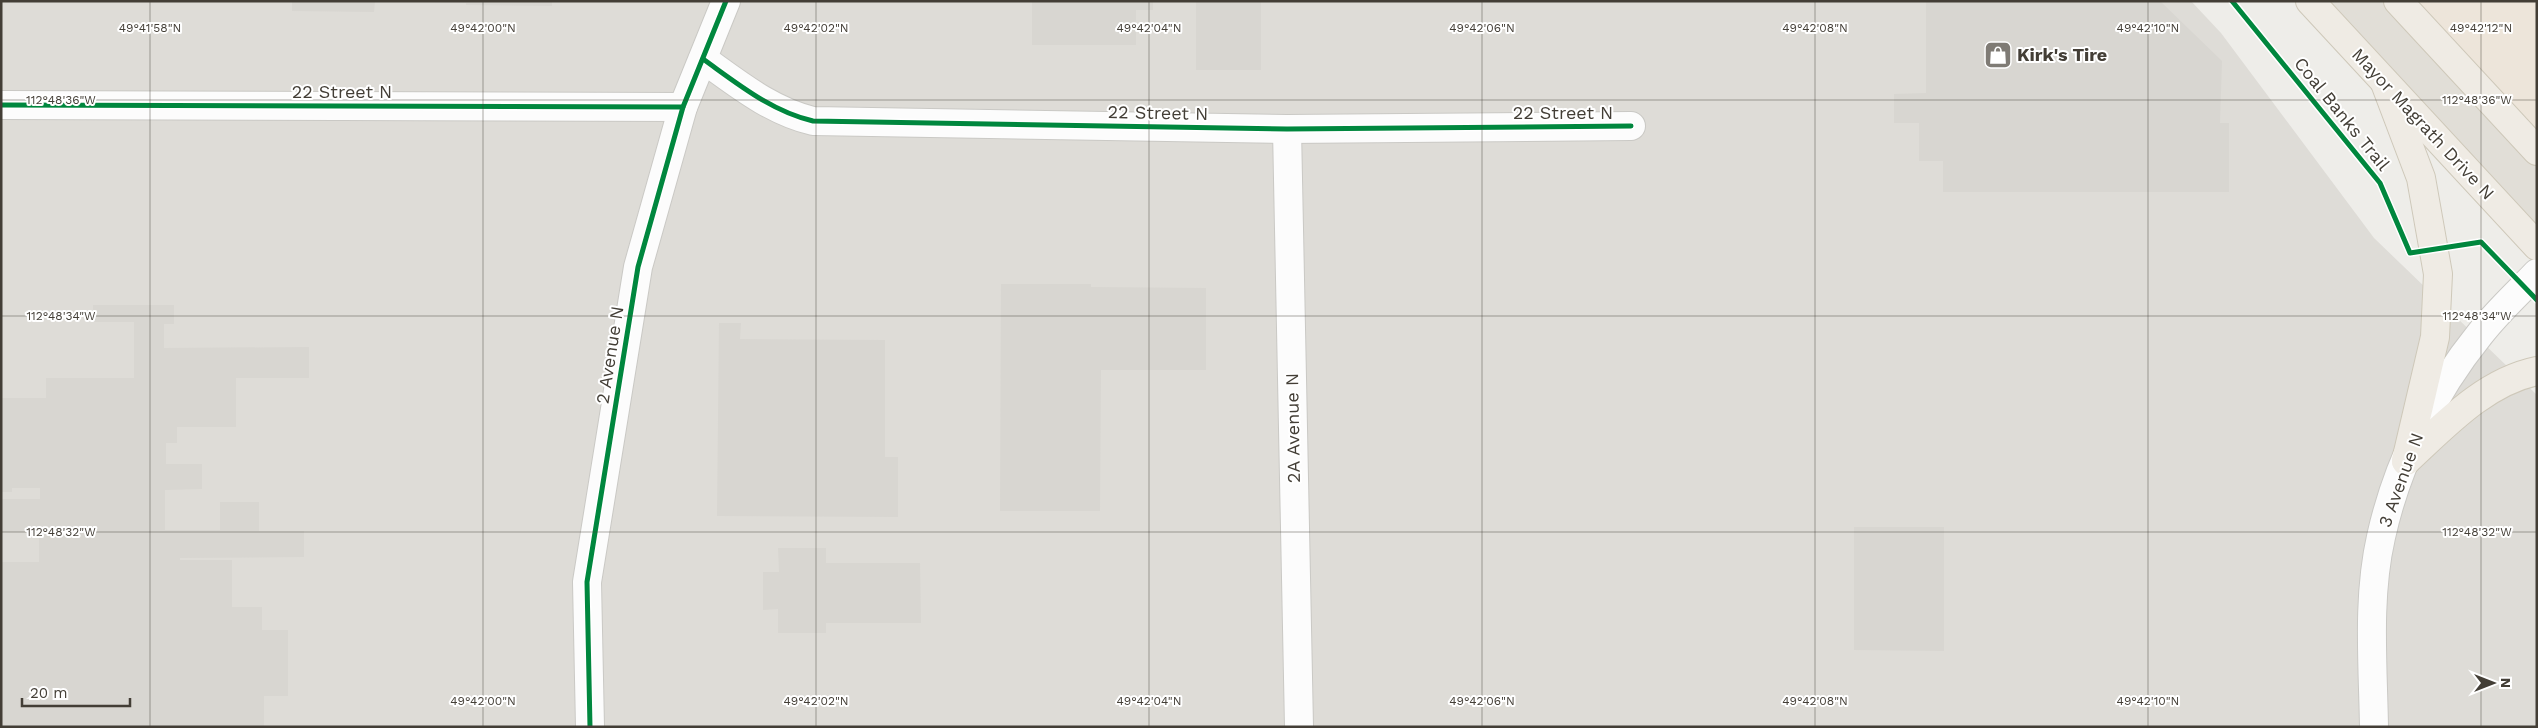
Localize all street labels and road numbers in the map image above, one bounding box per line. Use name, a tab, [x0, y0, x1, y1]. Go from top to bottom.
street label: Mayor Magrath Drive N	[2348, 44, 2499, 204]
street label: Coal Banks Trail	[2290, 53, 2395, 175]
street label: 22 Street N	[292, 81, 392, 102]
street label: 22 Street N	[1108, 101, 1209, 124]
street label: 22 Street N	[1513, 102, 1613, 123]
street label: 2 Avenue N	[591, 304, 628, 405]
street label: 2A Avenue N	[1281, 373, 1304, 483]
street label: 3 Avenue N	[2374, 430, 2427, 530]

